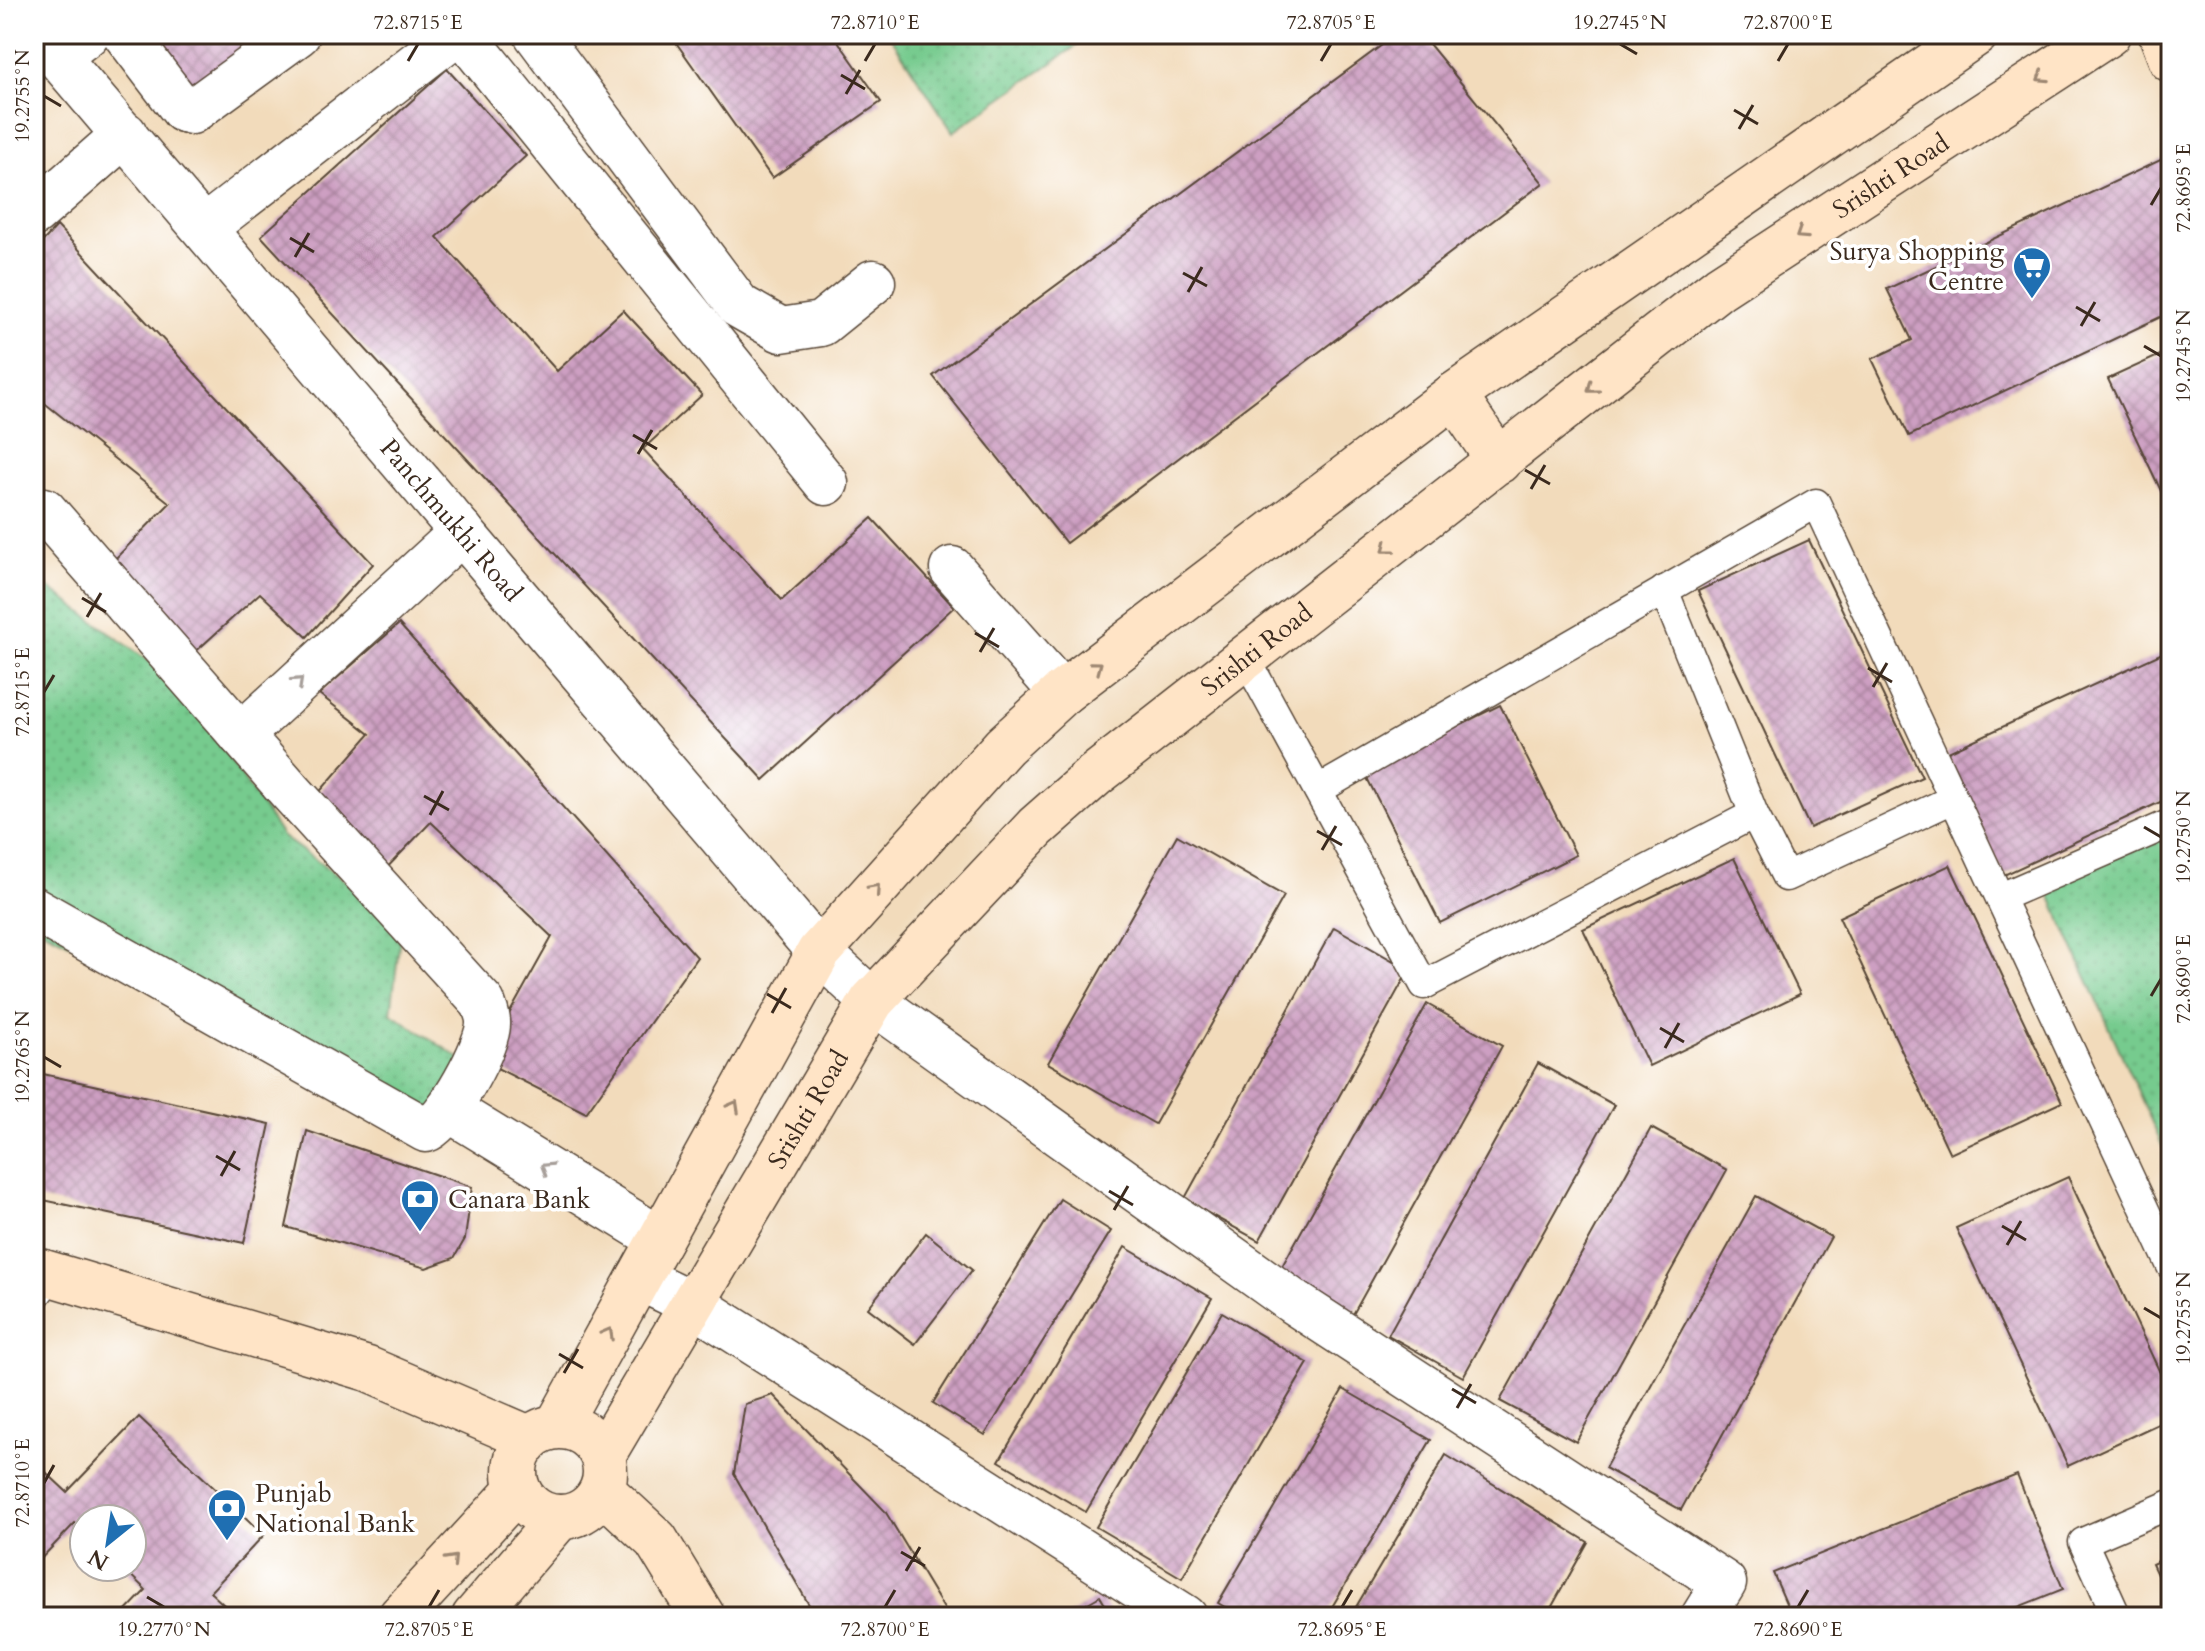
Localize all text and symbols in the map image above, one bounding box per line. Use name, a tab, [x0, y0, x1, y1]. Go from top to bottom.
text: 72.8715°E	[373, 9, 463, 36]
text: 72.8710°E	[830, 9, 920, 36]
text: 72.8705°E	[1286, 9, 1376, 36]
text: 19.2745°N	[1573, 9, 1667, 36]
text: 72.8700°E	[1743, 9, 1833, 36]
text: 19.2755°N	[9, 49, 36, 143]
one-way arrow	[2037, 67, 2051, 82]
street label: Srishti Road	[1826, 125, 1956, 227]
text: 72.8695°E	[2170, 143, 2197, 233]
one-way arrow	[1796, 225, 1810, 240]
place label: Surya Shopping Centre	[1830, 234, 2004, 299]
supermarket icon: Surya Shopping Centre	[2011, 245, 2053, 300]
text: 19.2745°N	[2170, 309, 2197, 403]
one-way arrow	[1587, 378, 1601, 393]
street label: Panchmukhi Road	[372, 431, 530, 609]
one-way arrow	[1381, 538, 1396, 552]
street label: Srishti Road	[1194, 595, 1320, 704]
text: 72.8715°E	[9, 647, 36, 737]
one-way arrow	[1088, 661, 1103, 675]
one-way arrow	[289, 678, 304, 692]
text: 19.2750°N	[2170, 790, 2197, 884]
one-way arrow	[865, 884, 879, 899]
text: 72.8690°E	[2170, 934, 2197, 1024]
text: 19.2765°N	[9, 1010, 36, 1104]
street label: Srishti Road	[760, 1043, 857, 1175]
one-way arrow	[724, 1099, 739, 1114]
one-way arrow	[540, 1162, 555, 1178]
bank icon: Canara Bank	[399, 1178, 441, 1233]
place label: Canara Bank	[448, 1182, 591, 1217]
text: 19.2755°N	[2170, 1271, 2197, 1365]
one-way arrow	[598, 1328, 614, 1342]
text: 72.8710°E	[9, 1438, 36, 1528]
place label: Punjab National Bank	[255, 1476, 415, 1541]
bank icon: Punjab National Bank	[206, 1487, 248, 1542]
north arrow	[68, 1503, 148, 1583]
text: N	[83, 1542, 114, 1577]
one-way arrow	[443, 1554, 457, 1569]
text: 19.2770°N	[117, 1616, 211, 1643]
text: 72.8705°E	[384, 1616, 474, 1643]
text: 72.8700°E	[840, 1616, 930, 1643]
text: 72.8695°E	[1297, 1616, 1387, 1643]
text: 72.8690°E	[1753, 1616, 1843, 1643]

